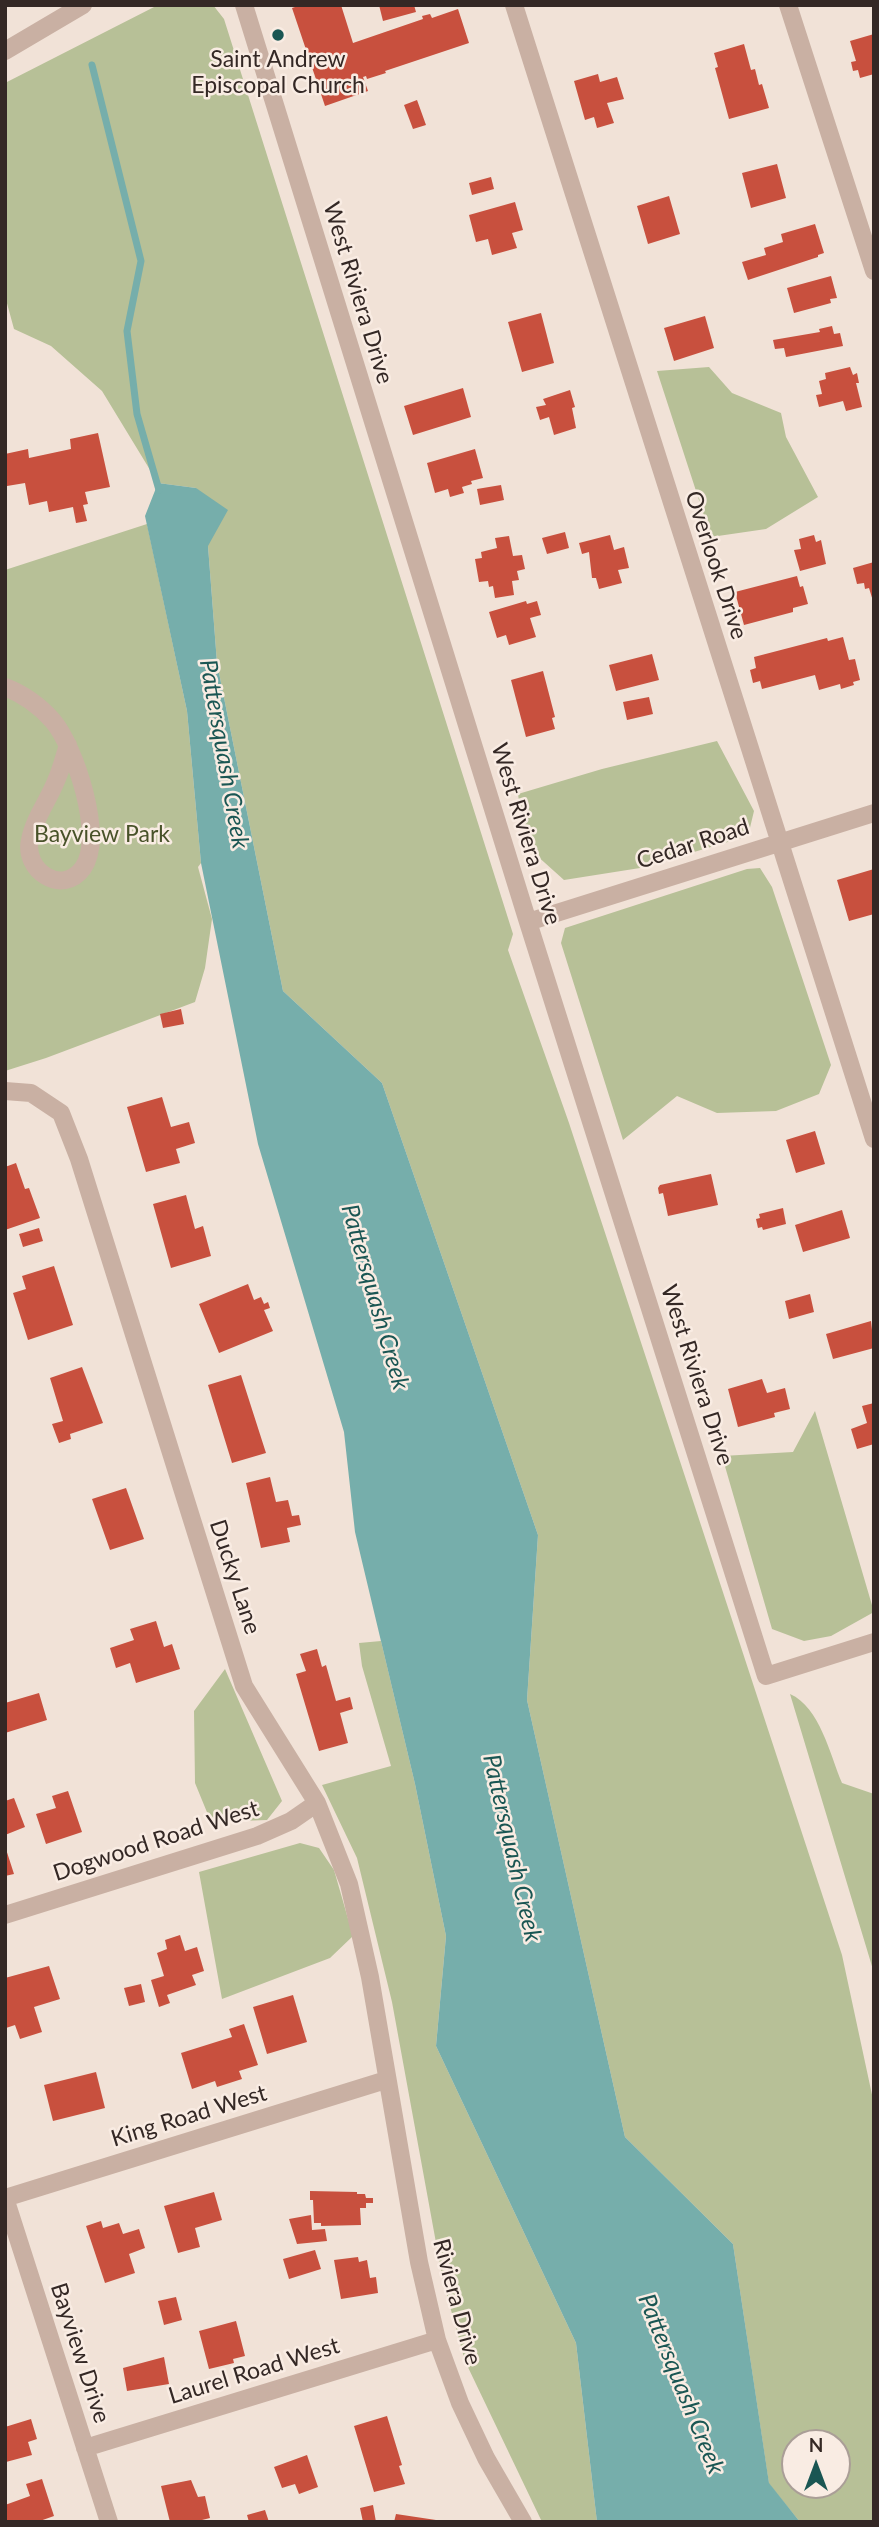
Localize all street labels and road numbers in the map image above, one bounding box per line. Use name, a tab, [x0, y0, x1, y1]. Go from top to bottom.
street label: West Riviera Drive	[317, 199, 399, 387]
street label: Overlook Drive	[679, 487, 753, 643]
street label: West Riviera Drive	[485, 740, 567, 928]
street label: Cedar Road	[633, 813, 753, 875]
street label: West Riviera Drive	[655, 1281, 739, 1469]
street label: Ducky Lane	[204, 1516, 266, 1638]
street label: Dogwood Road West	[50, 1795, 262, 1887]
street label: King Road West	[108, 2079, 270, 2153]
street label: Riviera Drive	[427, 2236, 487, 2368]
street label: Bayview Drive	[44, 2279, 116, 2427]
street label: Laurel Road West	[165, 2332, 343, 2410]

